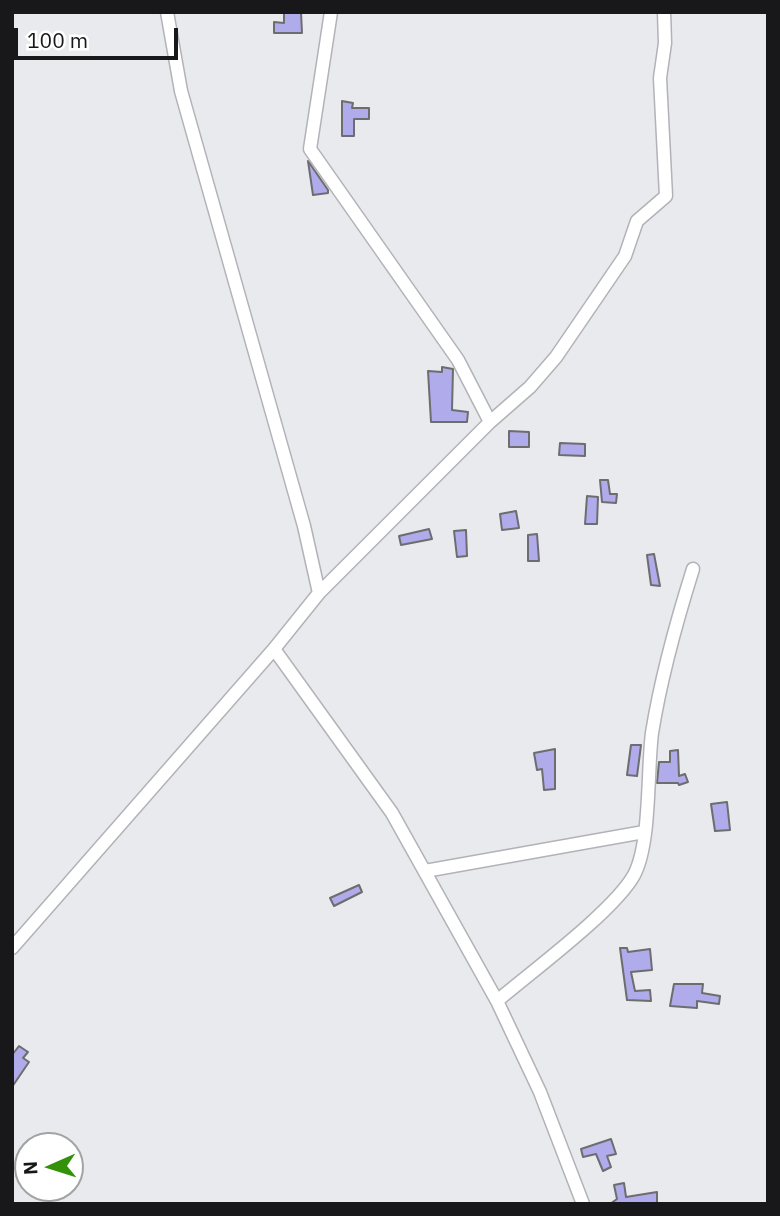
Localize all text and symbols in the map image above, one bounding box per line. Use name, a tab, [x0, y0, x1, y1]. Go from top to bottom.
scale bar	[18, 14, 182, 58]
text: 100 m	[27, 26, 88, 54]
north arrow	[14, 1132, 84, 1202]
text: N	[18, 1161, 42, 1176]

